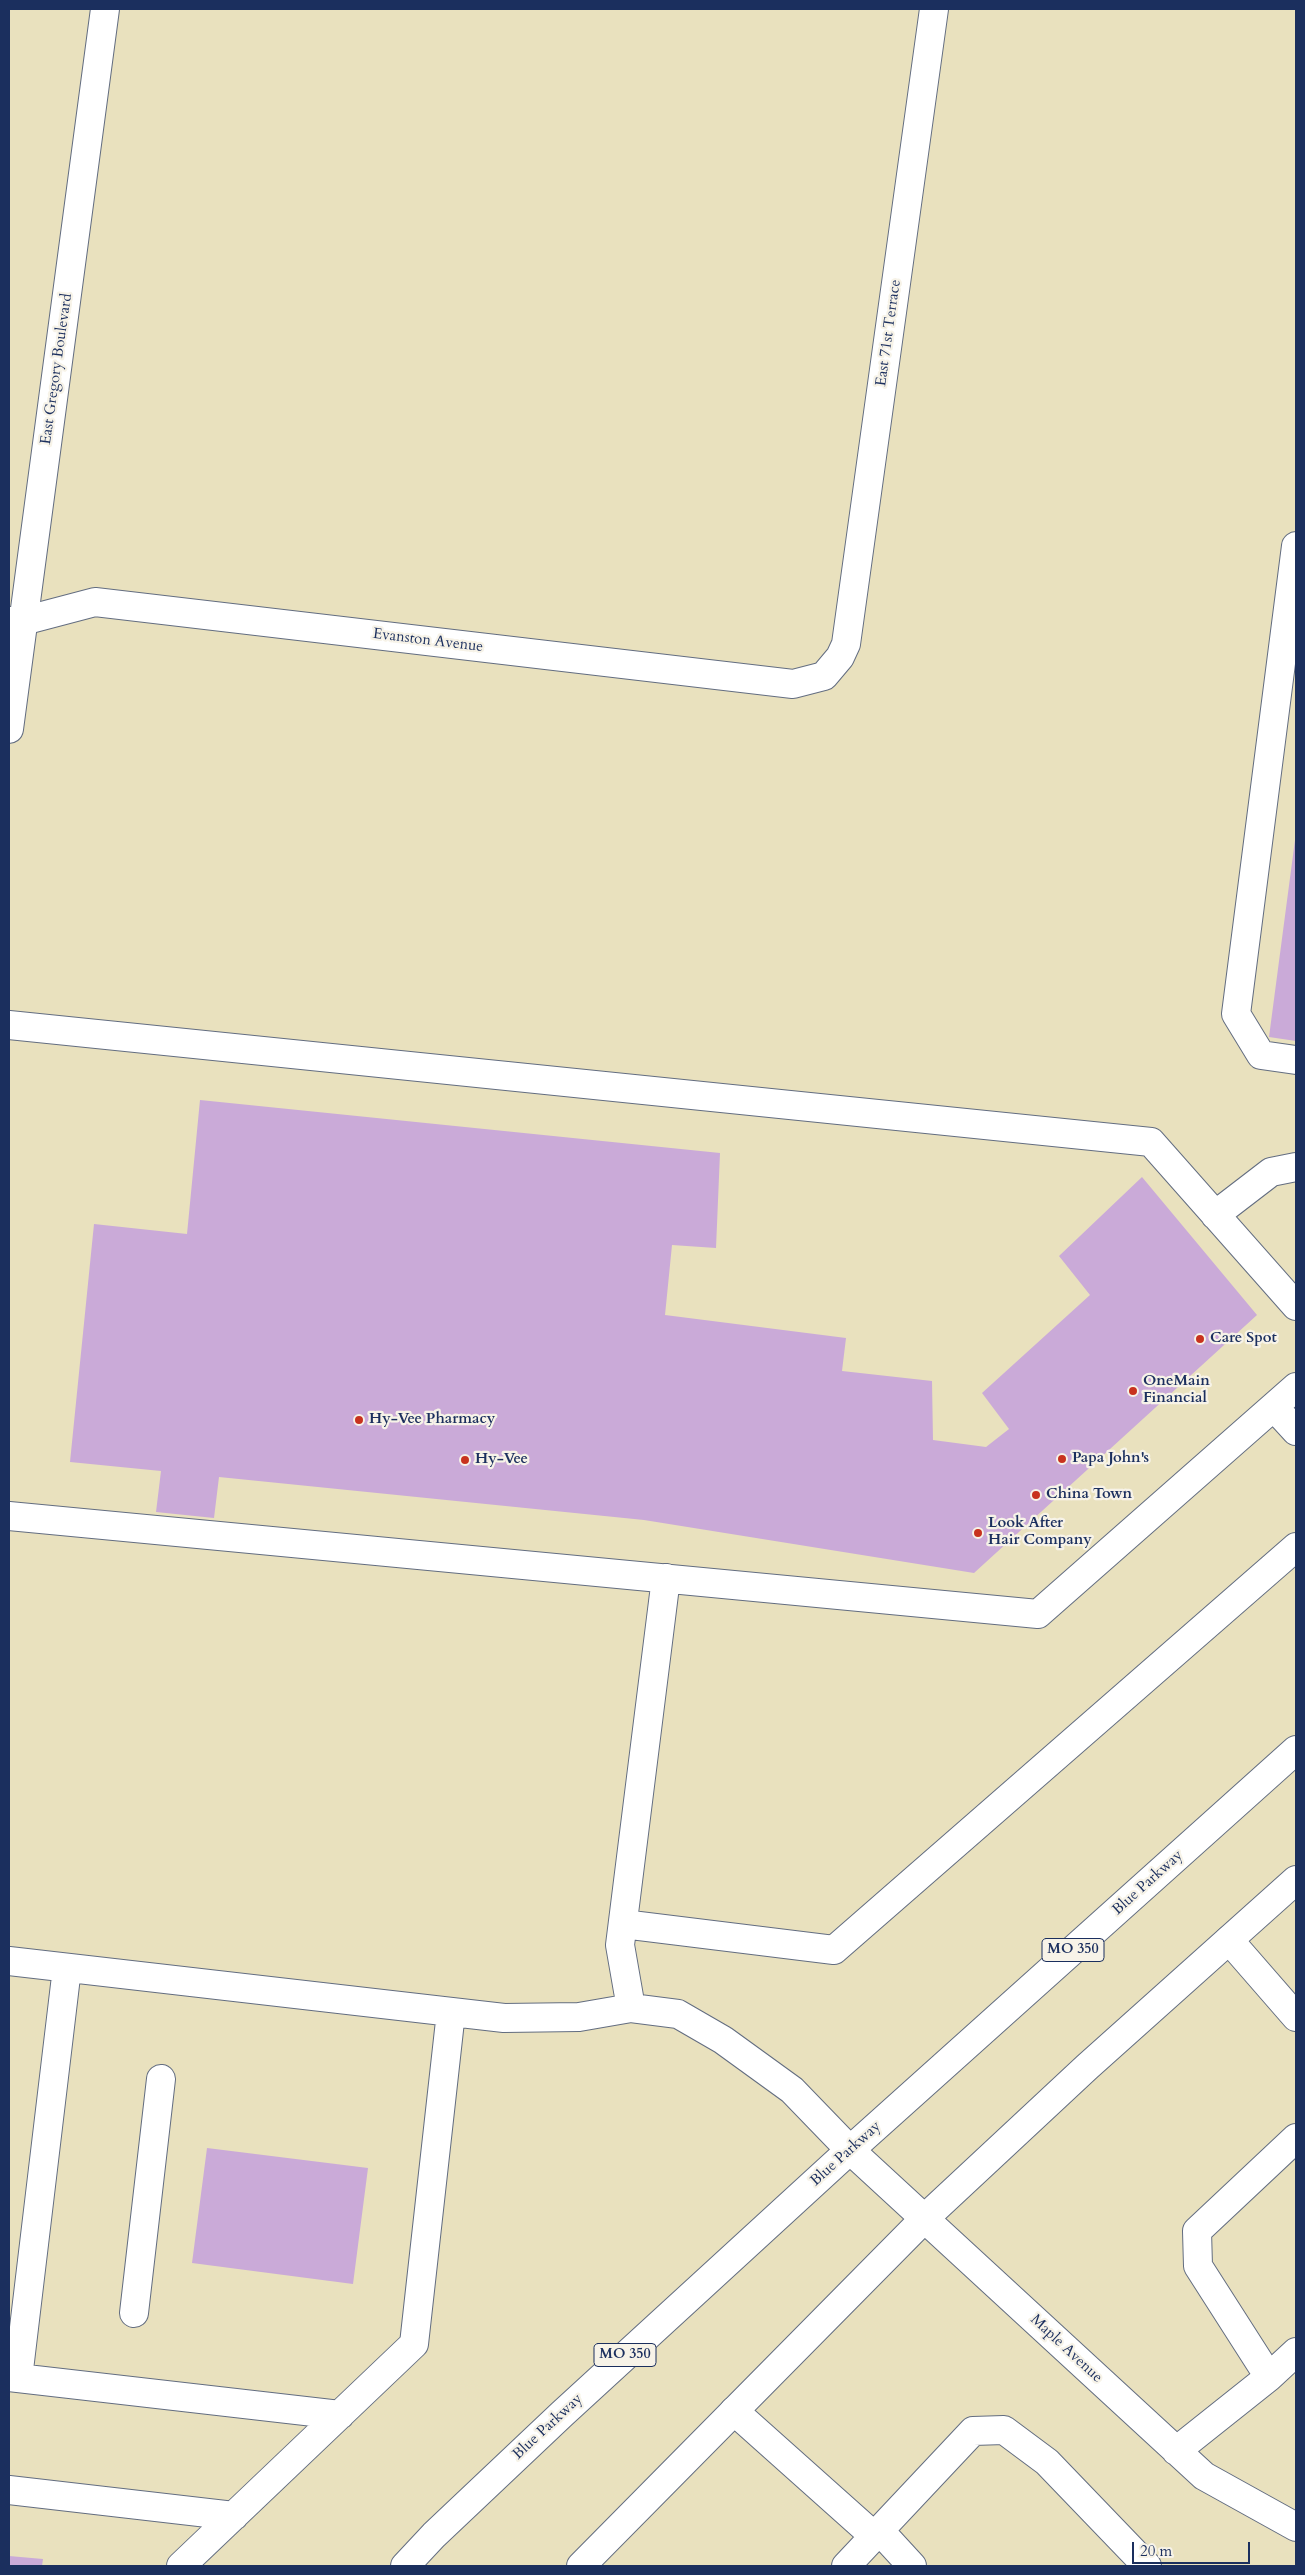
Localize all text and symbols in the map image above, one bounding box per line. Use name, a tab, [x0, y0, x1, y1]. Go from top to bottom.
street label: East 71st Terrace	[873, 278, 905, 388]
street label: East Gregory Boulevard	[37, 292, 77, 446]
street label: Evanston Avenue	[372, 625, 484, 657]
place label: Care Spot	[1210, 1330, 1277, 1348]
marker: Care Spot	[1194, 1333, 1206, 1345]
place label: OneMain Financial	[1143, 1373, 1210, 1408]
marker: OneMain Financial	[1127, 1385, 1139, 1397]
place label: Hy-Vee Pharmacy	[369, 1411, 495, 1429]
marker: Hy-Vee Pharmacy	[353, 1414, 365, 1426]
place label: Papa John's	[1072, 1450, 1149, 1468]
place label: Hy-Vee	[475, 1451, 528, 1469]
marker: Papa John's	[1056, 1453, 1068, 1465]
marker: Hy-Vee	[459, 1454, 471, 1466]
place label: China Town	[1046, 1486, 1132, 1504]
marker: China Town	[1030, 1489, 1042, 1501]
place label: Look After Hair Company	[988, 1515, 1092, 1550]
marker: Look After Hair Company	[972, 1527, 984, 1539]
street label: Blue Parkway	[1109, 1847, 1187, 1919]
road number: MO 350	[1042, 1938, 1104, 1962]
street label: Blue Parkway	[807, 2118, 885, 2190]
street label: Maple Avenue	[1026, 2311, 1106, 2387]
road number: MO 350	[594, 2344, 656, 2366]
street label: Blue Parkway	[510, 2390, 586, 2464]
scale bar	[1135, 2532, 1252, 2564]
text: 20 m	[1140, 2541, 1172, 2561]

